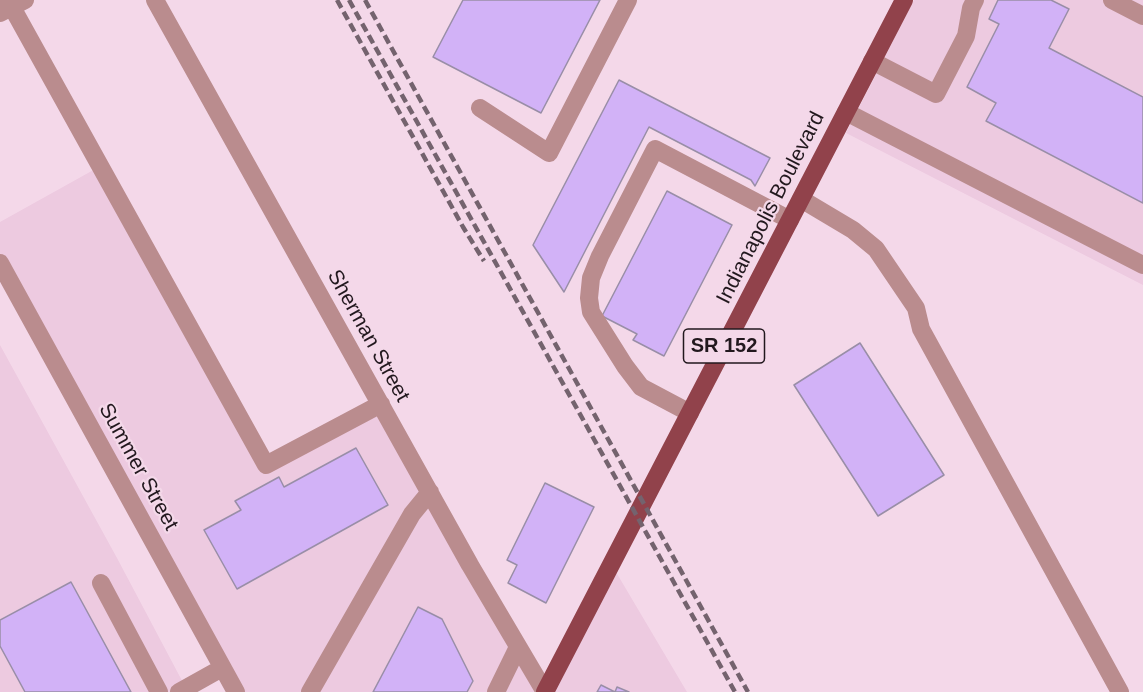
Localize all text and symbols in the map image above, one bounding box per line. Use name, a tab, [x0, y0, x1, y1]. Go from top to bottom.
street label: Indianapolis Boulevard	[712, 108, 830, 308]
street label: Sherman Street	[321, 266, 415, 406]
road number: SR 152	[684, 329, 764, 363]
street label: Summer Street	[93, 399, 183, 535]

